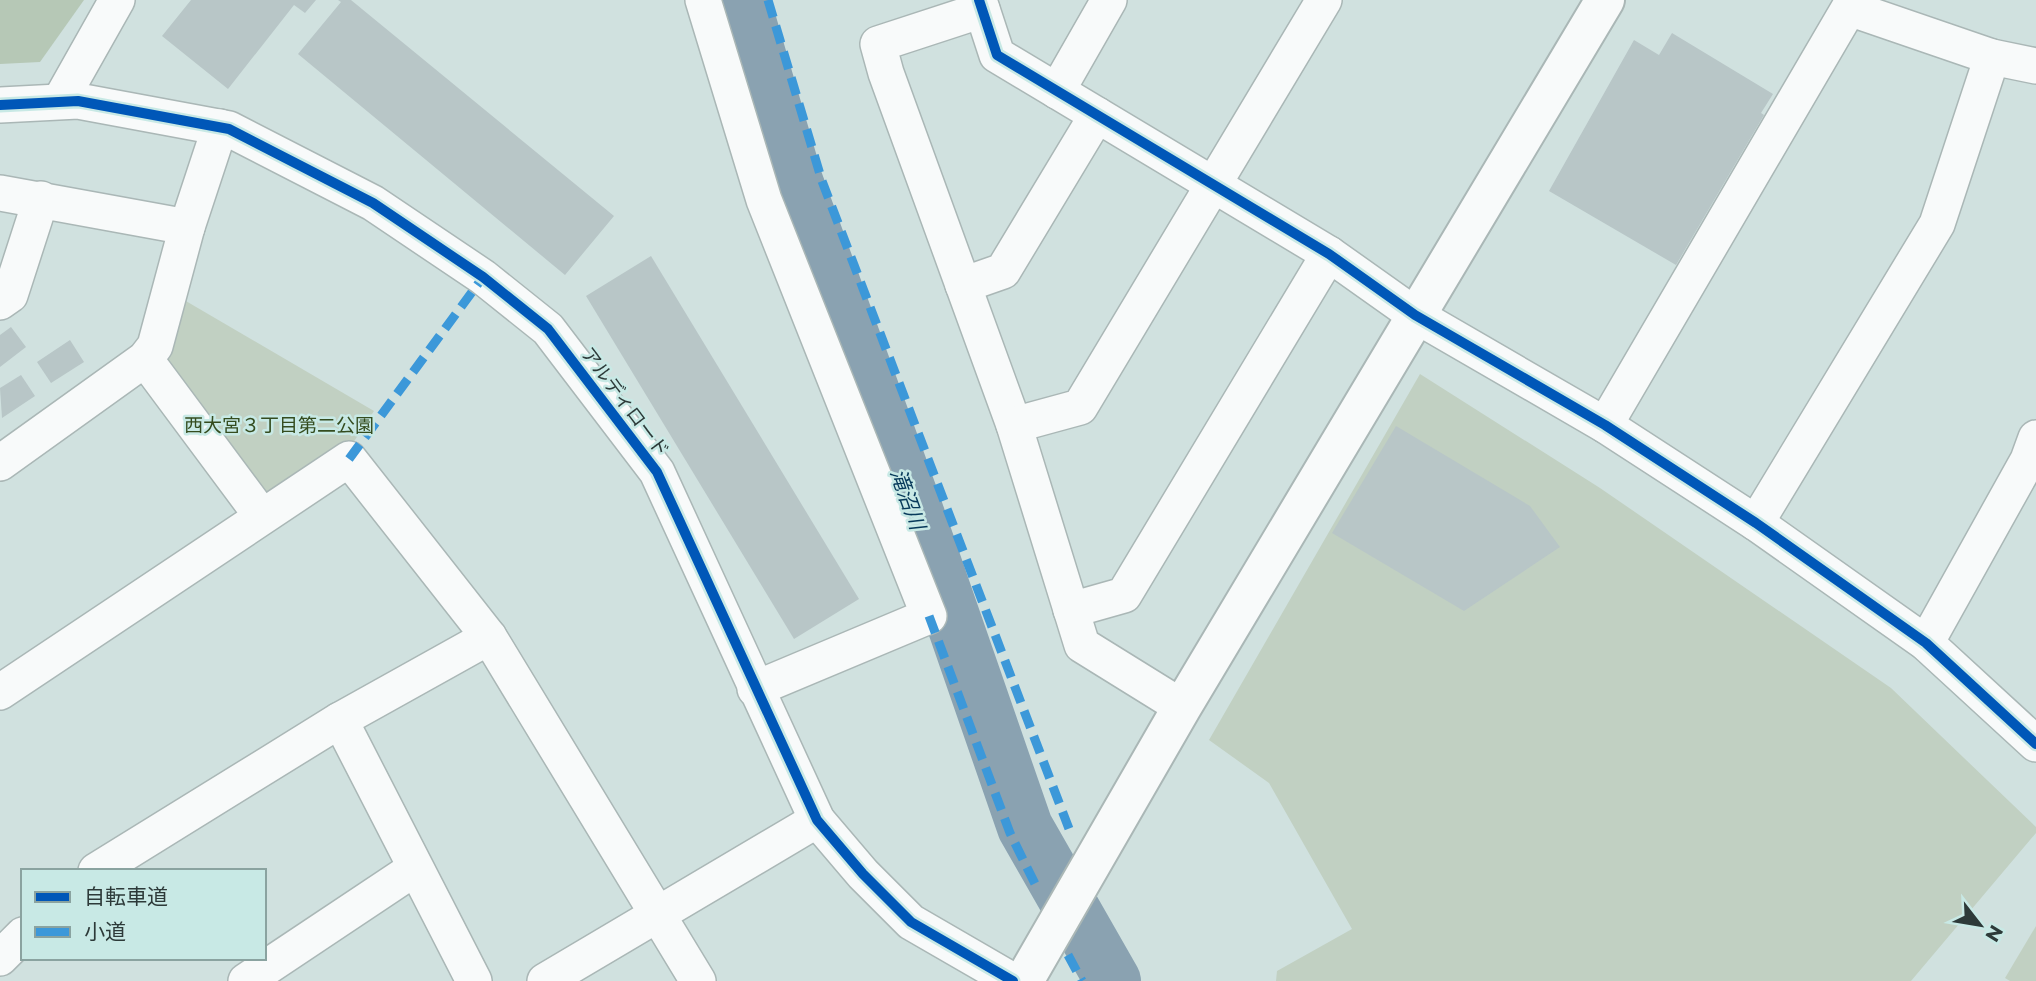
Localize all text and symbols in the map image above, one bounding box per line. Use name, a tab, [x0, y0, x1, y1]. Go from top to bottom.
street label: アルディロード	[576, 343, 674, 461]
park label: 西大宮３丁目第二公園	[184, 414, 374, 437]
water label: 滝沼川	[885, 465, 931, 535]
legend	[21, 869, 266, 960]
text: 自転車道	[84, 884, 168, 909]
north arrow	[1945, 890, 2015, 960]
text: 小道	[84, 919, 126, 944]
text: N	[1980, 921, 2008, 946]

